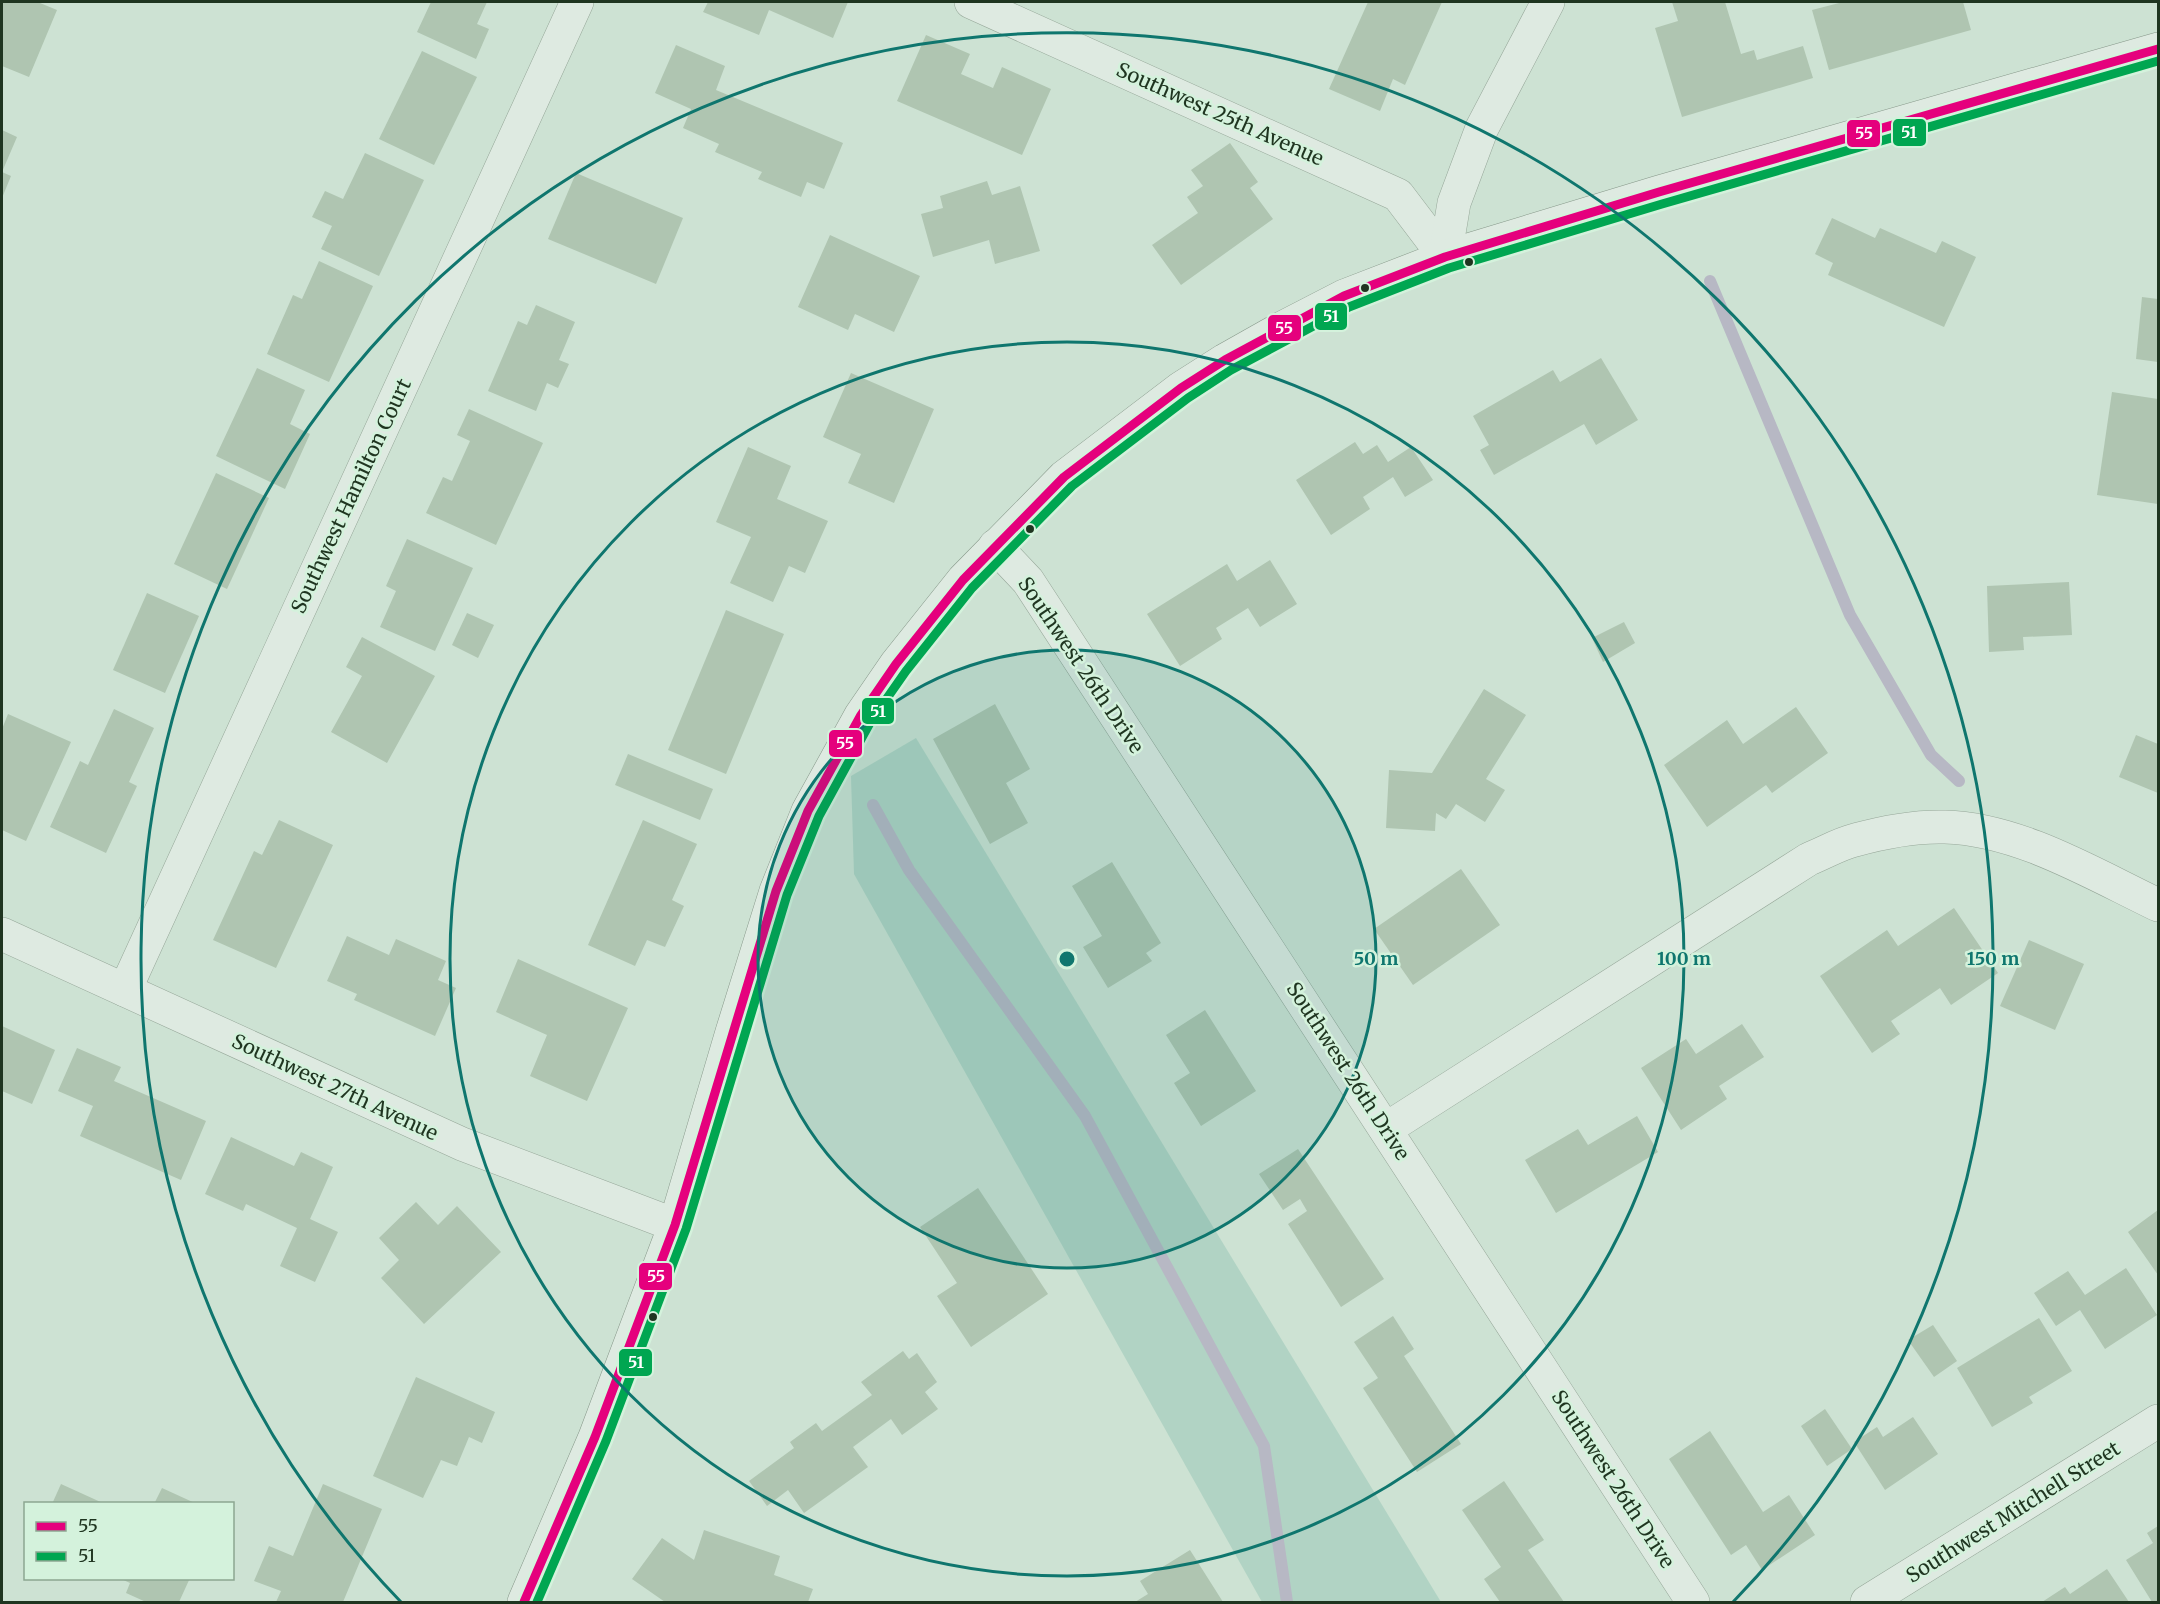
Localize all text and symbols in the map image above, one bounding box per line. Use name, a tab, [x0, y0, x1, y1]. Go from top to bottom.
street label: Southwest 25th Avenue	[1113, 56, 1328, 171]
line badge: 51	[1892, 118, 1927, 147]
line badge: 55	[1846, 119, 1881, 148]
text: 51	[1901, 122, 1918, 142]
text: 55	[1855, 123, 1873, 143]
unlabelled marker	[1463, 256, 1475, 268]
unlabelled marker	[1359, 282, 1371, 294]
line badge: 51	[1314, 302, 1348, 331]
text: 51	[1323, 306, 1340, 326]
line badge: 55	[1267, 314, 1302, 342]
text: 55	[1275, 318, 1293, 338]
street label: Southwest Hamilton Court	[285, 374, 416, 617]
unlabelled marker	[1024, 523, 1036, 535]
street label: Southwest 26th Drive	[1013, 572, 1150, 758]
line badge: 51	[861, 697, 895, 725]
text: 51	[870, 701, 887, 721]
line badge: 55	[828, 729, 863, 758]
text: 55	[836, 733, 854, 753]
text: 50 m	[1354, 947, 1398, 970]
text: 100 m	[1657, 947, 1711, 970]
text: 150 m	[1967, 947, 2019, 970]
centre of rings	[1057, 949, 1077, 969]
street label: Southwest 26th Drive	[1281, 977, 1415, 1164]
street label: Southwest 27th Avenue	[228, 1028, 442, 1145]
line badge: 55	[638, 1262, 673, 1291]
text: 55	[647, 1266, 665, 1286]
unlabelled marker	[647, 1311, 659, 1323]
line badge: 51	[618, 1348, 653, 1377]
text: 51	[628, 1352, 645, 1372]
street label: Southwest 26th Drive	[1546, 1385, 1680, 1572]
street label: Southwest Mitchell Street	[1901, 1435, 2124, 1588]
legend	[24, 1502, 234, 1580]
text: 55	[78, 1514, 98, 1537]
text: 51	[78, 1544, 96, 1567]

